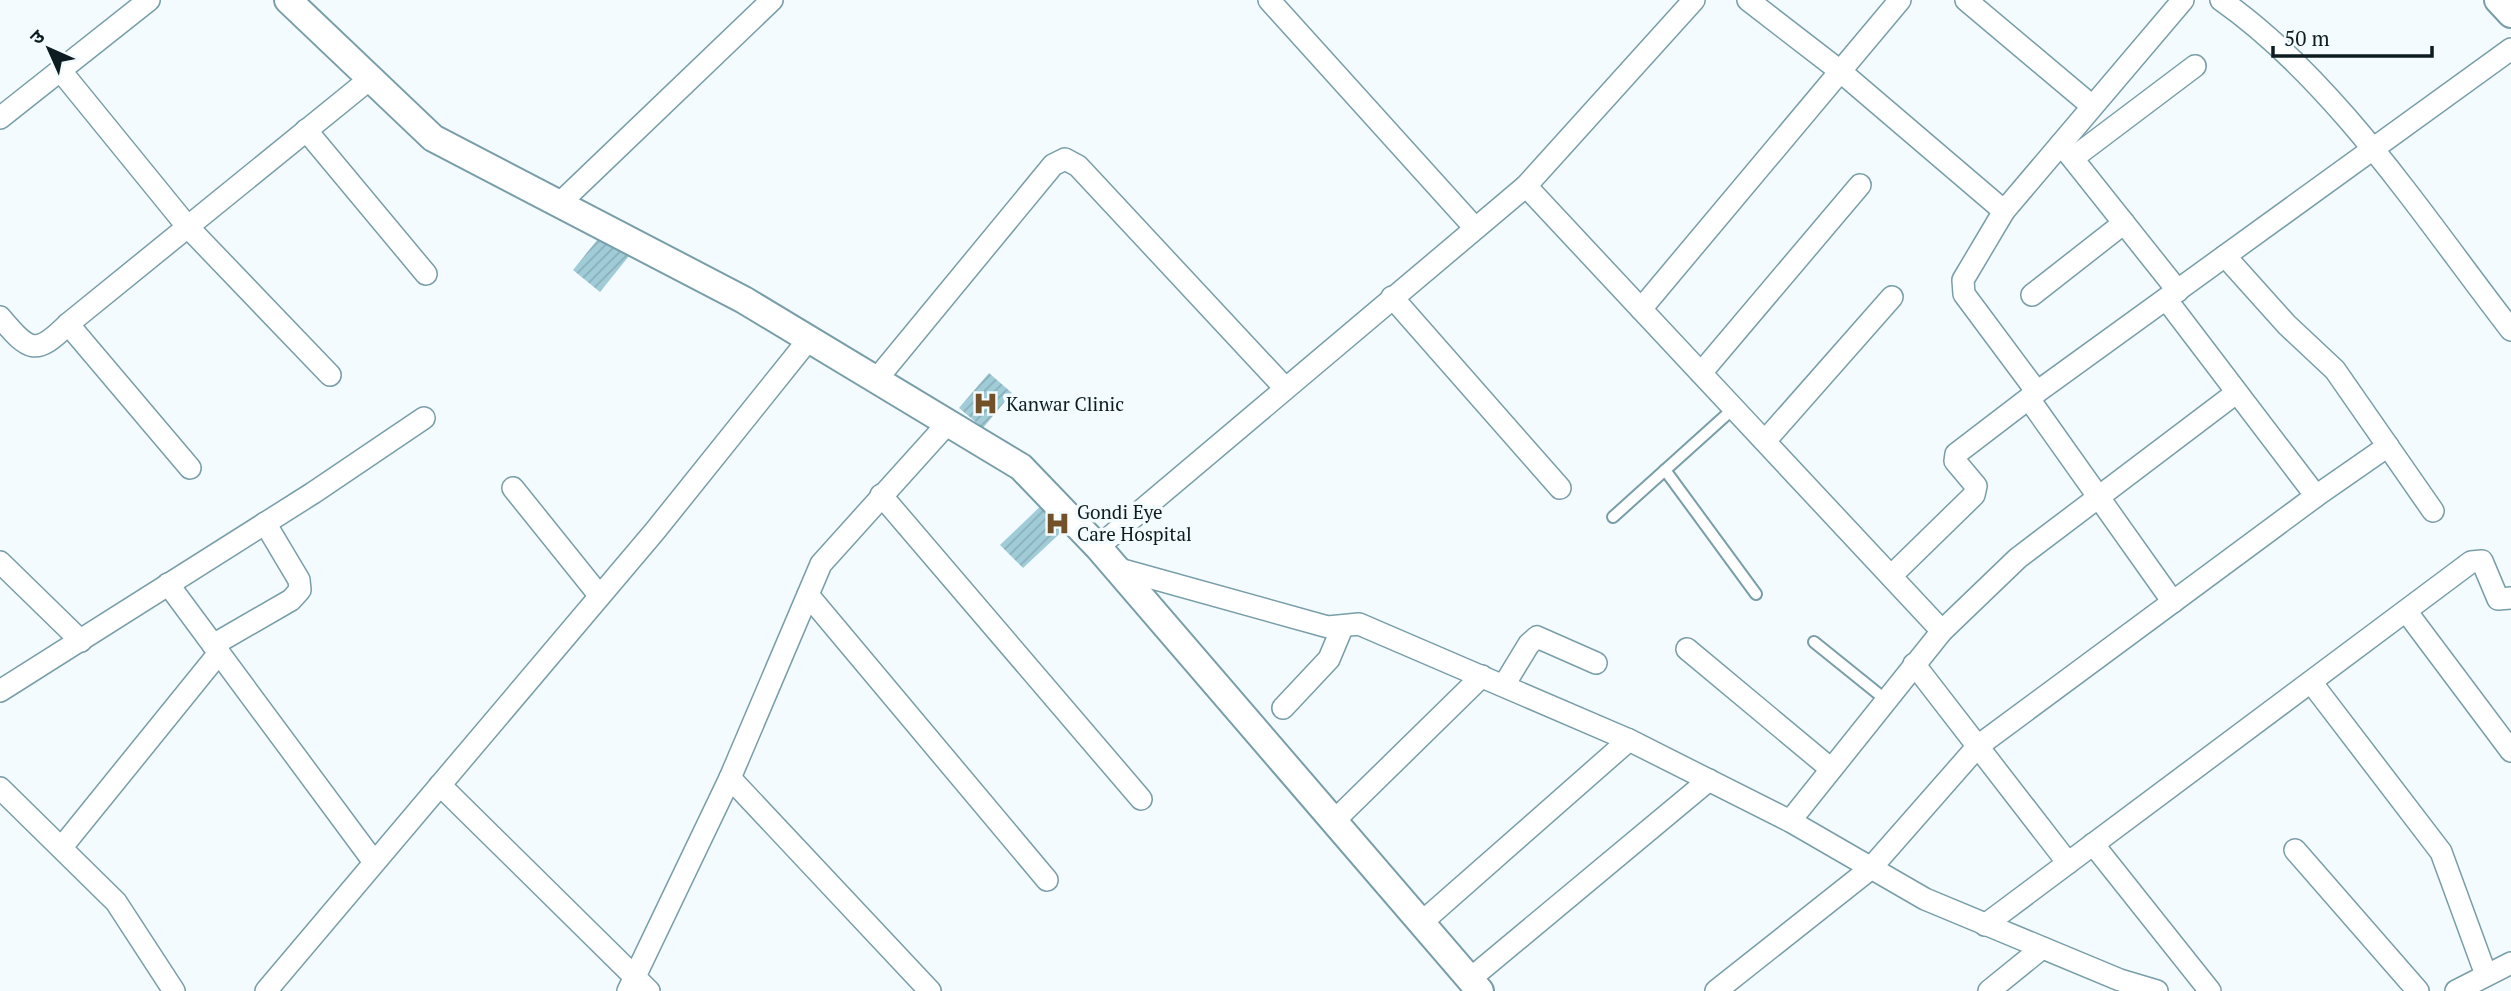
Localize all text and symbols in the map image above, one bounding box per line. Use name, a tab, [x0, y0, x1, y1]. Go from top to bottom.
north arrow	[14, 14, 84, 84]
scale bar	[2273, 14, 2432, 58]
text: उ	[24, 23, 50, 49]
text: 50 m	[2284, 24, 2330, 52]
hospital icon: Kanwar Clinic	[972, 390, 1000, 418]
place label: Kanwar Clinic	[1006, 391, 1124, 416]
place label: Gondi Eye Care Hospital	[1077, 499, 1192, 546]
hospital icon: Gondi Eye Care Hospital	[1043, 509, 1071, 537]

